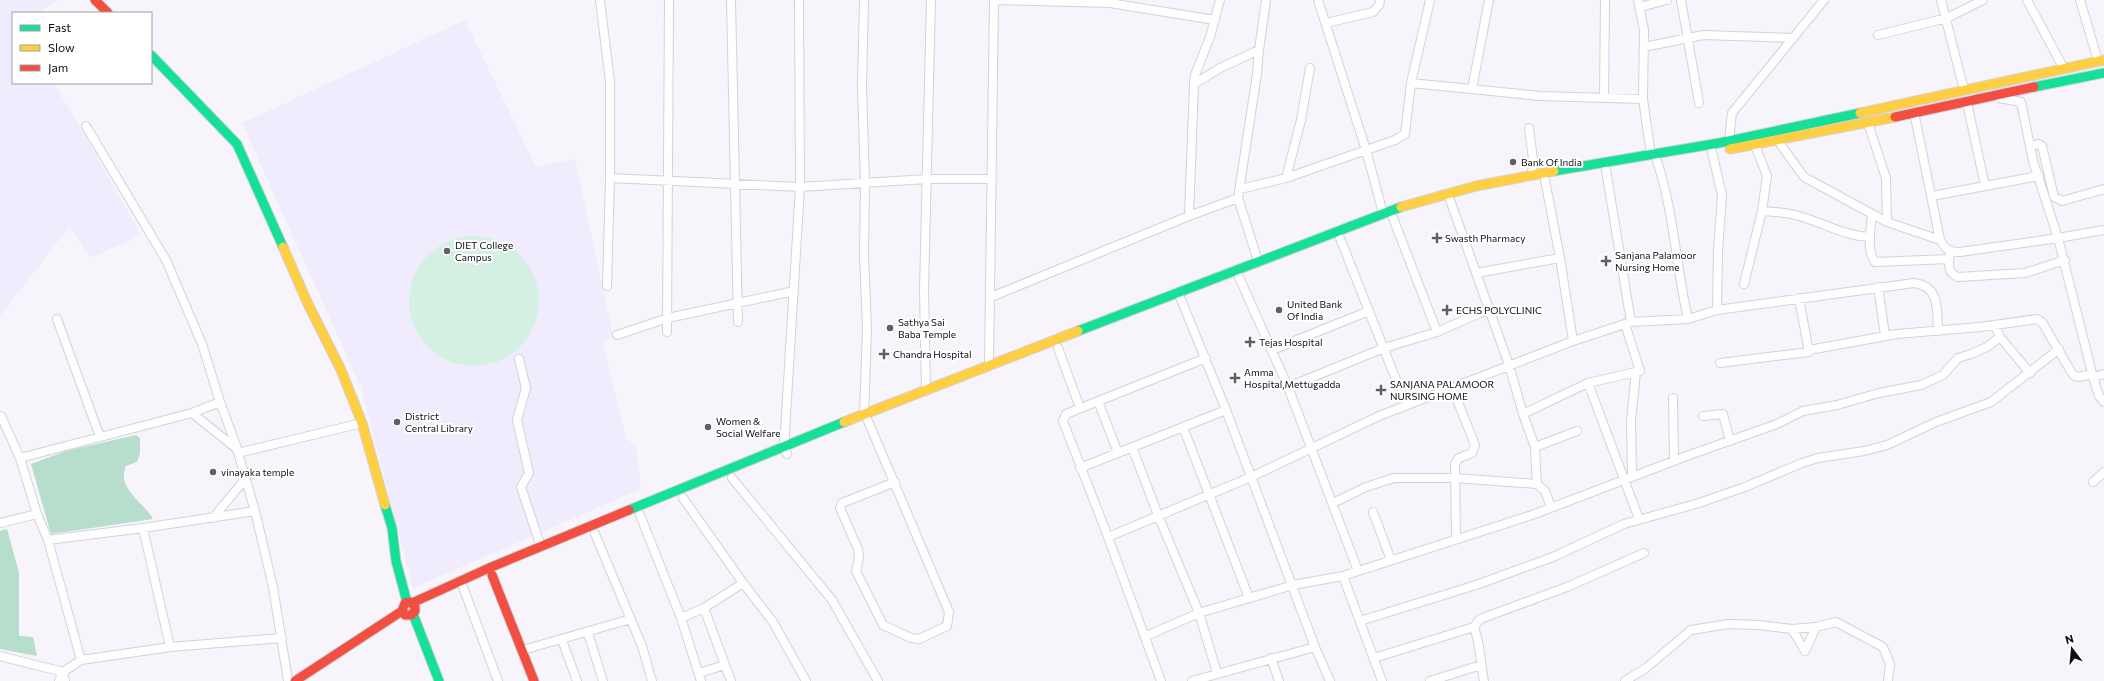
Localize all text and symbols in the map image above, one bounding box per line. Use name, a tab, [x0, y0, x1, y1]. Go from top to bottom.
legend	[12, 12, 152, 84]
text: Fast	[48, 20, 71, 34]
text: Slow	[48, 40, 75, 54]
text: Jam	[48, 60, 68, 75]
place label: Bank Of India	[1521, 156, 1582, 168]
marker: Bank Of India	[1508, 157, 1518, 167]
place label: Swasth Pharmacy	[1445, 232, 1525, 244]
marker: Swasth Pharmacy	[1432, 233, 1442, 243]
place label: DIET College Campus	[455, 239, 513, 263]
marker: DIET College Campus	[442, 246, 452, 256]
place label: Sanjana Palamoor Nursing Home	[1615, 249, 1696, 273]
marker: Sanjana Palamoor Nursing Home	[1600, 255, 1612, 267]
place label: United Bank Of India	[1287, 298, 1343, 322]
marker: ECHS POLYCLINIC	[1441, 304, 1453, 316]
place label: ECHS POLYCLINIC	[1456, 304, 1542, 316]
marker: United Bank Of India	[1274, 305, 1284, 315]
place label: Sathya Sai Baba Temple	[898, 316, 956, 340]
marker: Sathya Sai Baba Temple	[885, 323, 895, 333]
marker: Tejas Hospital	[1244, 336, 1256, 348]
place label: Tejas Hospital	[1259, 336, 1322, 348]
marker: Chandra Hospital	[878, 348, 890, 360]
place label: Chandra Hospital	[893, 348, 972, 360]
place label: Amma Hospital,Mettugadda	[1244, 366, 1340, 390]
marker: Amma Hospital,Mettugadda	[1229, 372, 1241, 384]
place label: SANJANA PALAMOOR NURSING HOME	[1390, 378, 1494, 402]
marker: SANJANA PALAMOOR NURSING HOME	[1375, 384, 1387, 396]
place label: District Central Library	[405, 410, 473, 434]
place label: Women & Social Welfare	[716, 415, 781, 439]
marker: District Central Library	[392, 417, 402, 427]
marker: Women & Social Welfare	[703, 422, 713, 432]
place label: vinayaka temple	[221, 466, 294, 478]
marker: vinayaka temple	[208, 467, 218, 477]
north arrow	[2052, 629, 2092, 669]
text: N	[2063, 632, 2075, 646]

